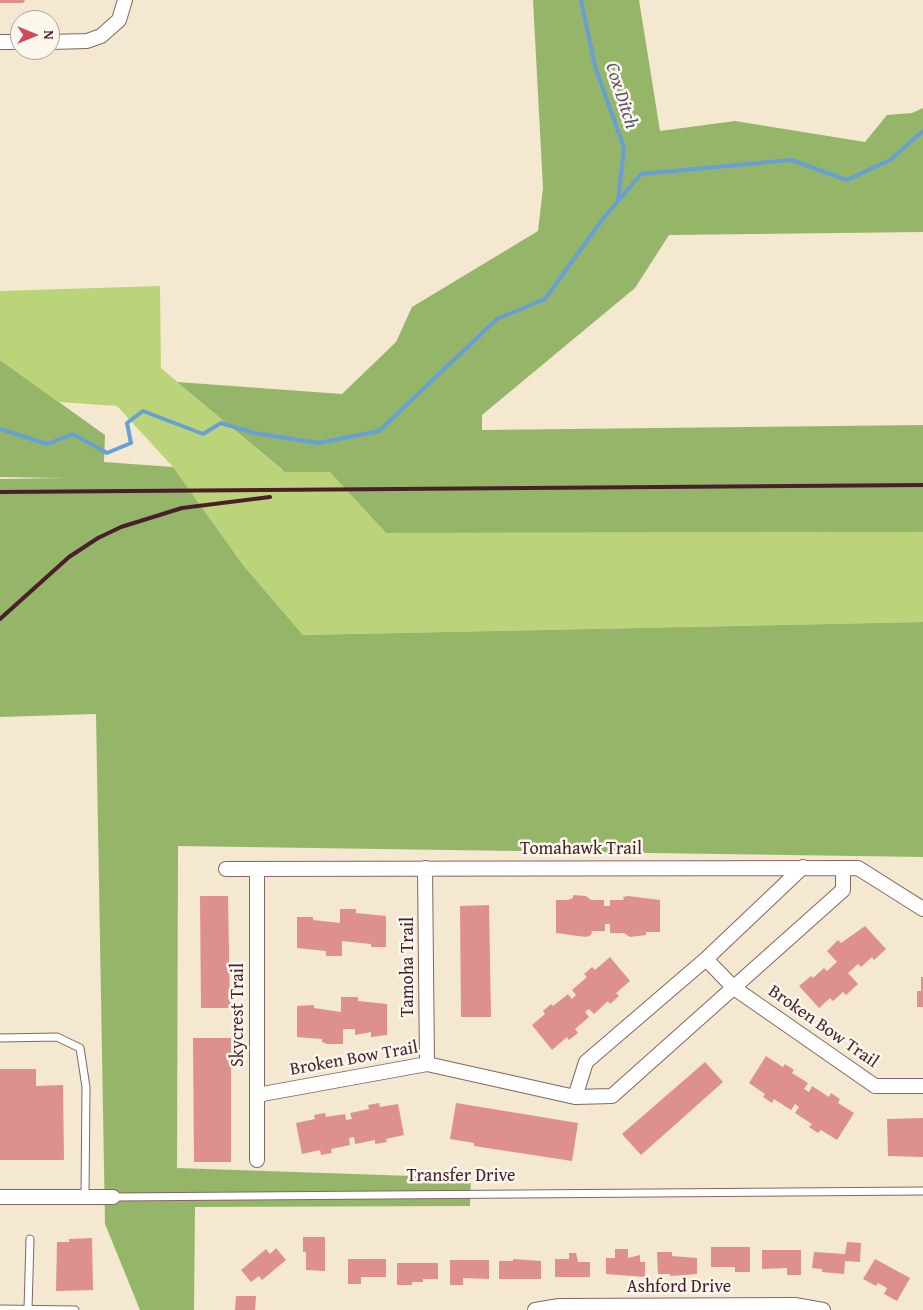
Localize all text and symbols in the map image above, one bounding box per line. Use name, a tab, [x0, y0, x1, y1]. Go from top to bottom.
north arrow	[10, 10, 60, 60]
text: N	[39, 30, 59, 40]
water label: Cox Ditch	[600, 60, 642, 132]
street label: Tomahawk Trail	[520, 838, 642, 860]
street label: Tamoha Trail	[397, 917, 419, 1017]
street label: Skycrest Trail	[227, 963, 249, 1067]
street label: Broken Bow Trail	[764, 981, 882, 1073]
street label: Broken Bow Trail	[288, 1037, 420, 1081]
street label: Transfer Drive	[406, 1165, 516, 1187]
street label: Ashford Drive	[627, 1276, 731, 1298]

